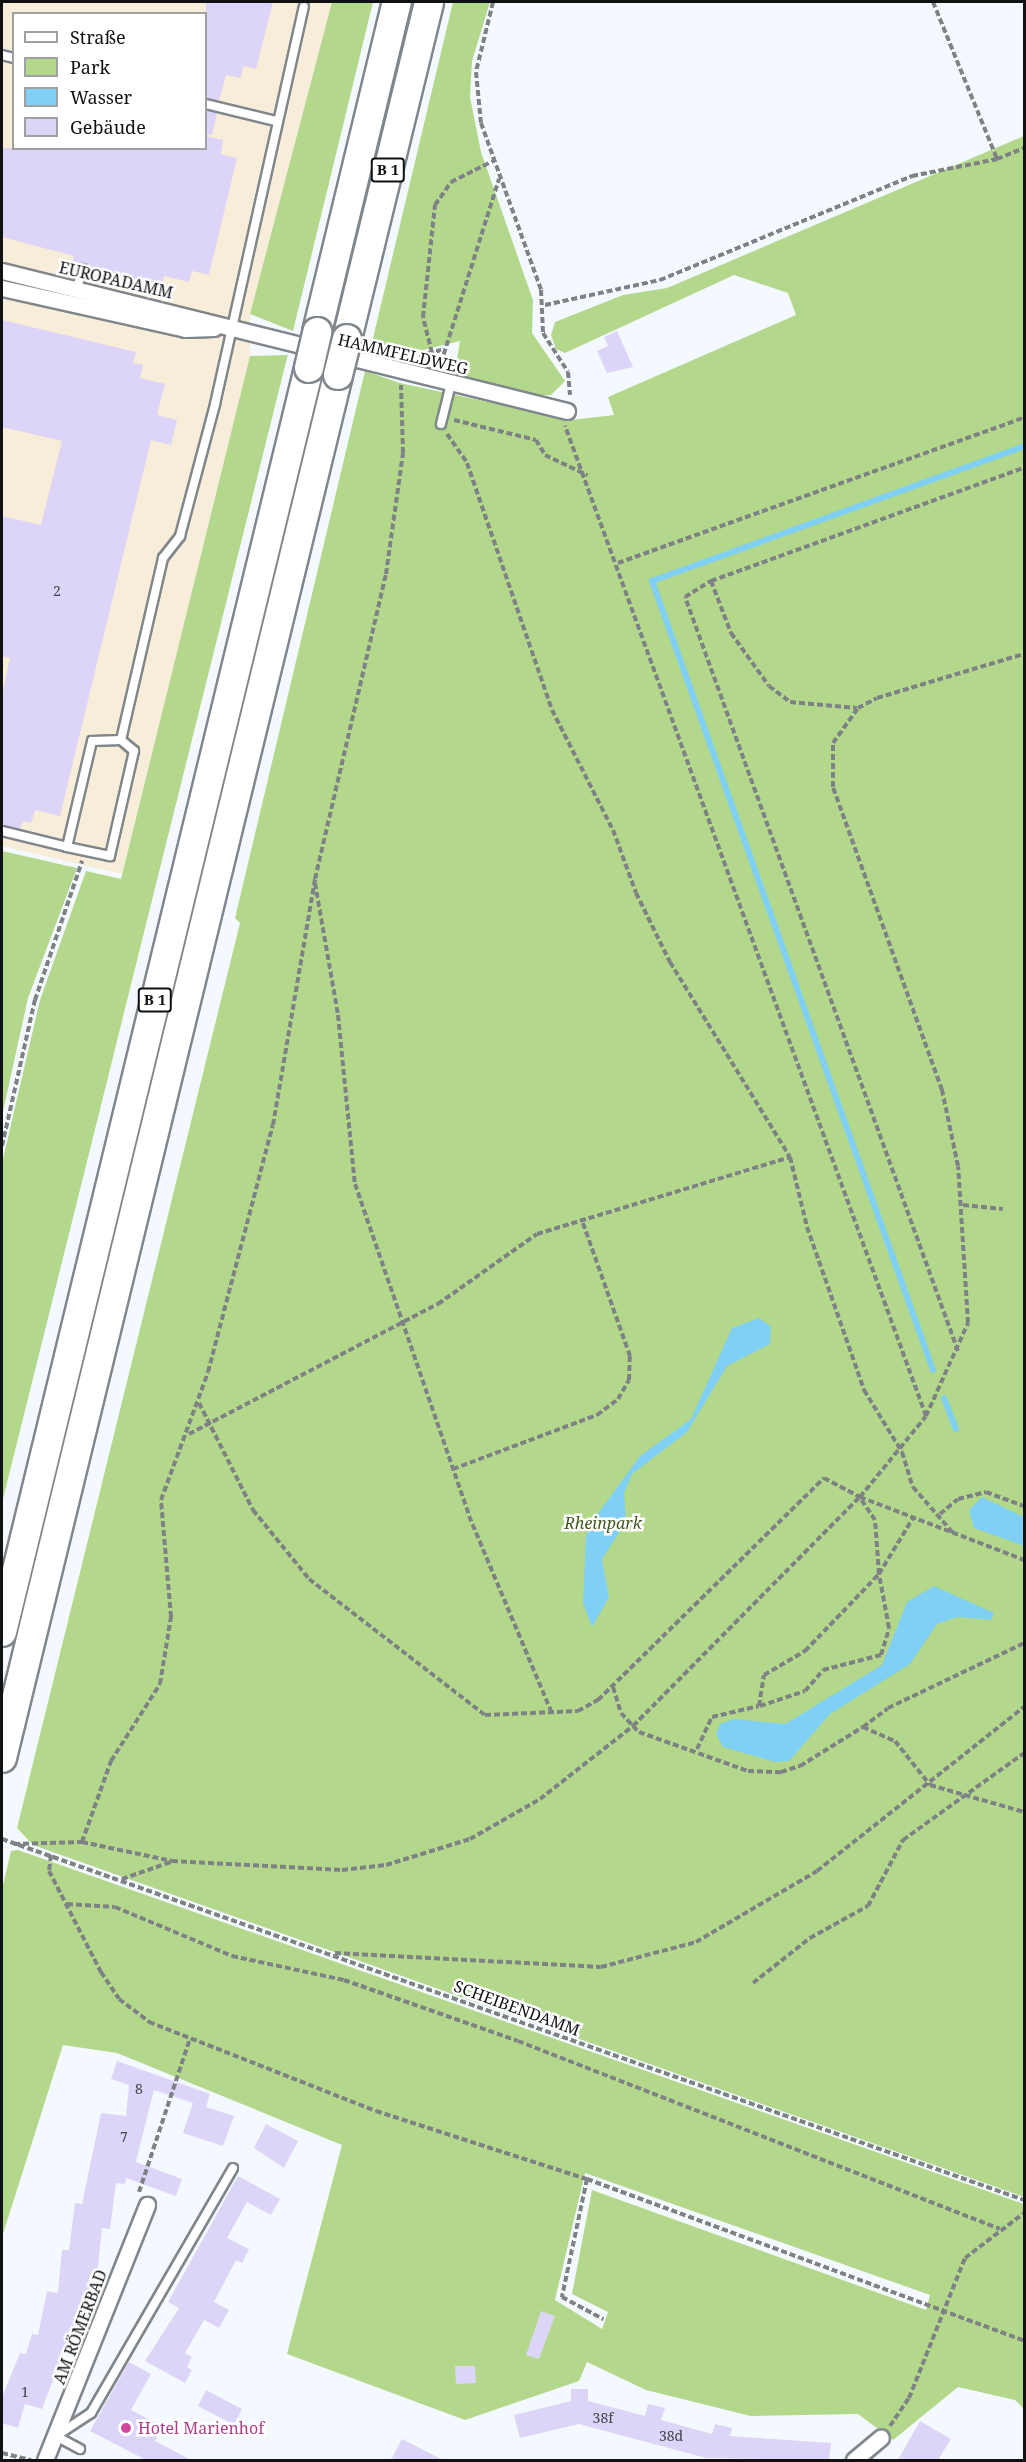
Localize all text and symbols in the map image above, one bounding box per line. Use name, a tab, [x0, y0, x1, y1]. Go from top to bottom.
legend	[12, 12, 207, 150]
text: Straße	[70, 25, 126, 49]
text: Park	[70, 55, 110, 79]
text: Wasser	[70, 85, 132, 109]
text: Gebäude	[70, 115, 146, 139]
road number: B 1	[370, 158, 406, 182]
street label: EUROPADAMM	[57, 258, 175, 302]
street label: HAMMFELDWEG	[336, 330, 470, 378]
house number: 2	[53, 583, 61, 599]
road number: B 1	[137, 988, 173, 1012]
park label: Rheinpark	[564, 1513, 642, 1533]
street label: SCHEIBENDAMM	[452, 1976, 582, 2040]
house number: 8	[135, 2081, 143, 2097]
house number: 7	[120, 2129, 128, 2145]
street label: AM RÖMERBAD	[49, 2267, 111, 2387]
house number: 1	[21, 2384, 29, 2400]
house number: 38f	[593, 2410, 613, 2426]
place label: Hotel Marienhof	[138, 2418, 264, 2438]
marker: Hotel Marienhof	[119, 2421, 133, 2435]
house number: 38d	[659, 2428, 683, 2444]

